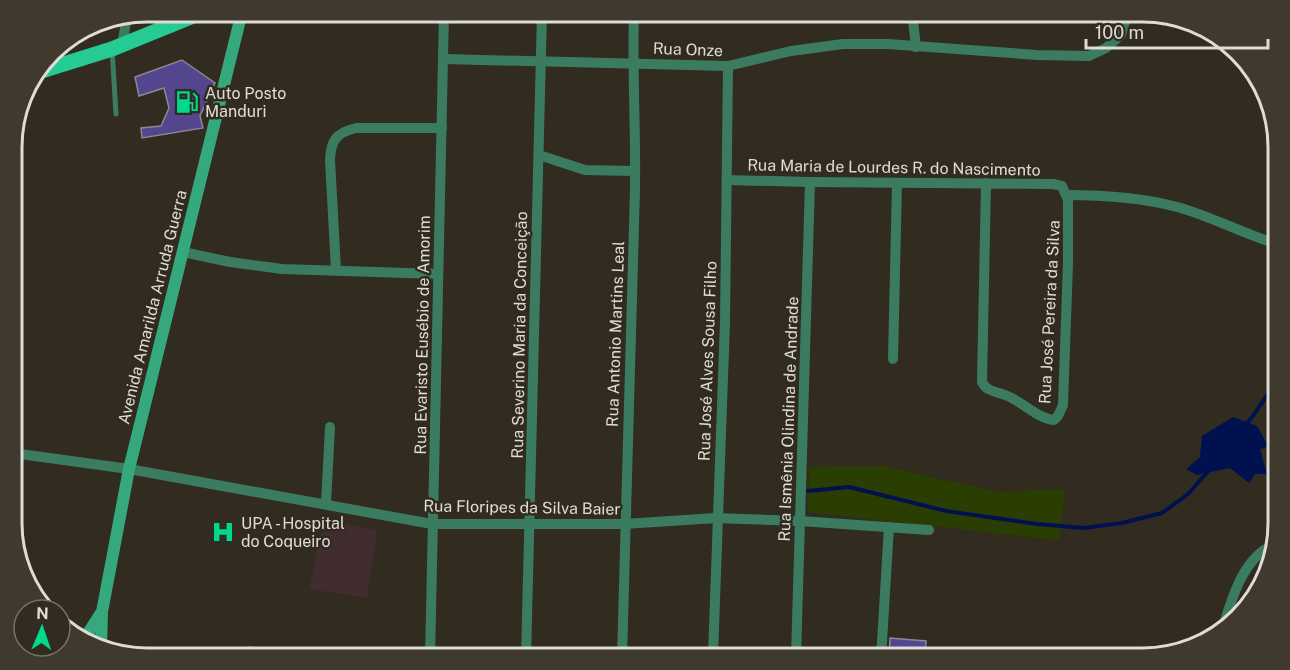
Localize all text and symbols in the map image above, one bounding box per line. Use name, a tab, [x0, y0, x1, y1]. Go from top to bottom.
scale bar	[1086, 12, 1268, 50]
text: 100 m	[1095, 22, 1144, 43]
street label: Rua Onze	[653, 39, 723, 60]
place label: Auto Posto Manduri	[205, 84, 286, 121]
fuel station icon: Auto Posto Manduri	[174, 89, 200, 115]
street label: Rua Maria de Lourdes R. do Nascimento	[747, 155, 1041, 180]
street label: Avenida Amarilda Arruda Guerra	[114, 188, 191, 426]
street label: Rua Severino Maria da Conceição	[508, 211, 531, 459]
street label: Rua Evaristo Eusébio de Amorim	[411, 215, 434, 455]
street label: Rua José Pereira da Silva	[1035, 220, 1064, 404]
street label: Rua Antonio Martins Leal	[603, 241, 628, 427]
street label: Rua José Alves Sousa Filho	[695, 261, 720, 461]
street label: Rua Ismênia Olindina de Andrade	[775, 296, 802, 542]
street label: Rua Floripes da Silva Baier	[423, 496, 621, 519]
place label: UPA - Hospital do Coqueiro	[241, 514, 345, 551]
hospital icon: UPA - Hospital do Coqueiro	[210, 519, 236, 545]
north arrow	[12, 598, 72, 658]
text: N	[36, 604, 49, 623]

